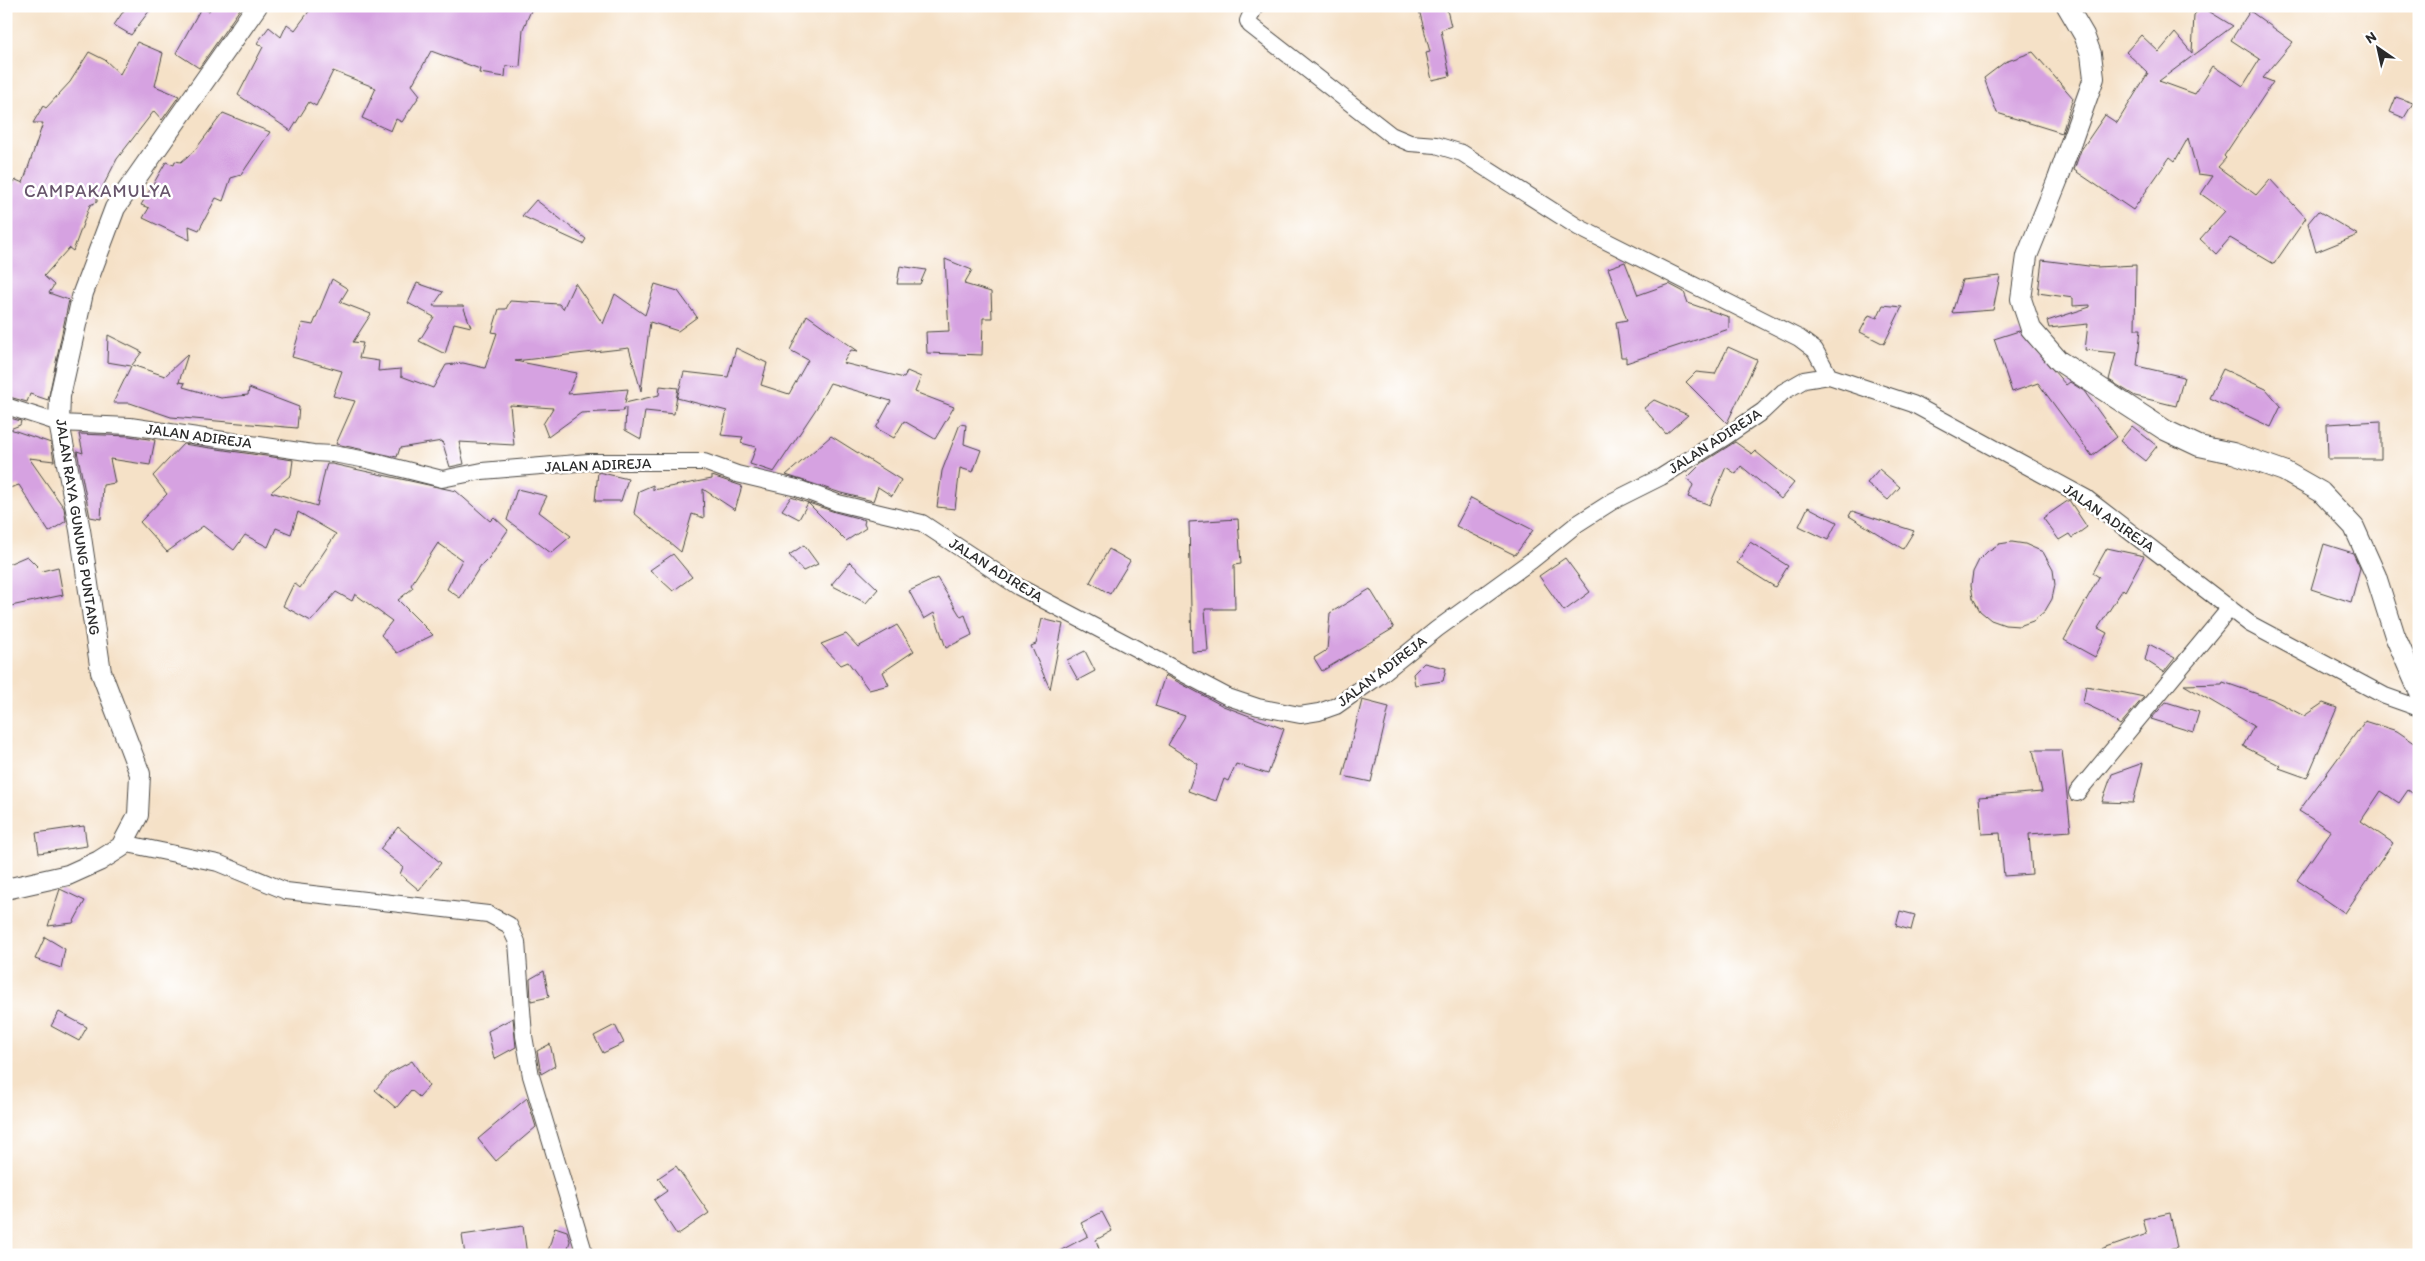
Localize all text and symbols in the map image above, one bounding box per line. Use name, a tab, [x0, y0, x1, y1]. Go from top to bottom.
north arrow	[2352, 22, 2402, 72]
text: N	[2362, 28, 2380, 47]
district label: CAMPAKAMULYA	[24, 180, 172, 202]
street label: JALAN ADIREJA	[1665, 404, 1765, 478]
street label: JALAN RAYA GUNUNG PUNTANG	[52, 418, 104, 636]
street label: JALAN ADIREJA	[145, 420, 254, 452]
street label: JALAN ADIREJA	[544, 454, 652, 476]
street label: JALAN ADIREJA	[2060, 480, 2158, 556]
street label: JALAN ADIREJA	[946, 534, 1047, 606]
street label: JALAN ADIREJA	[1334, 631, 1431, 710]

